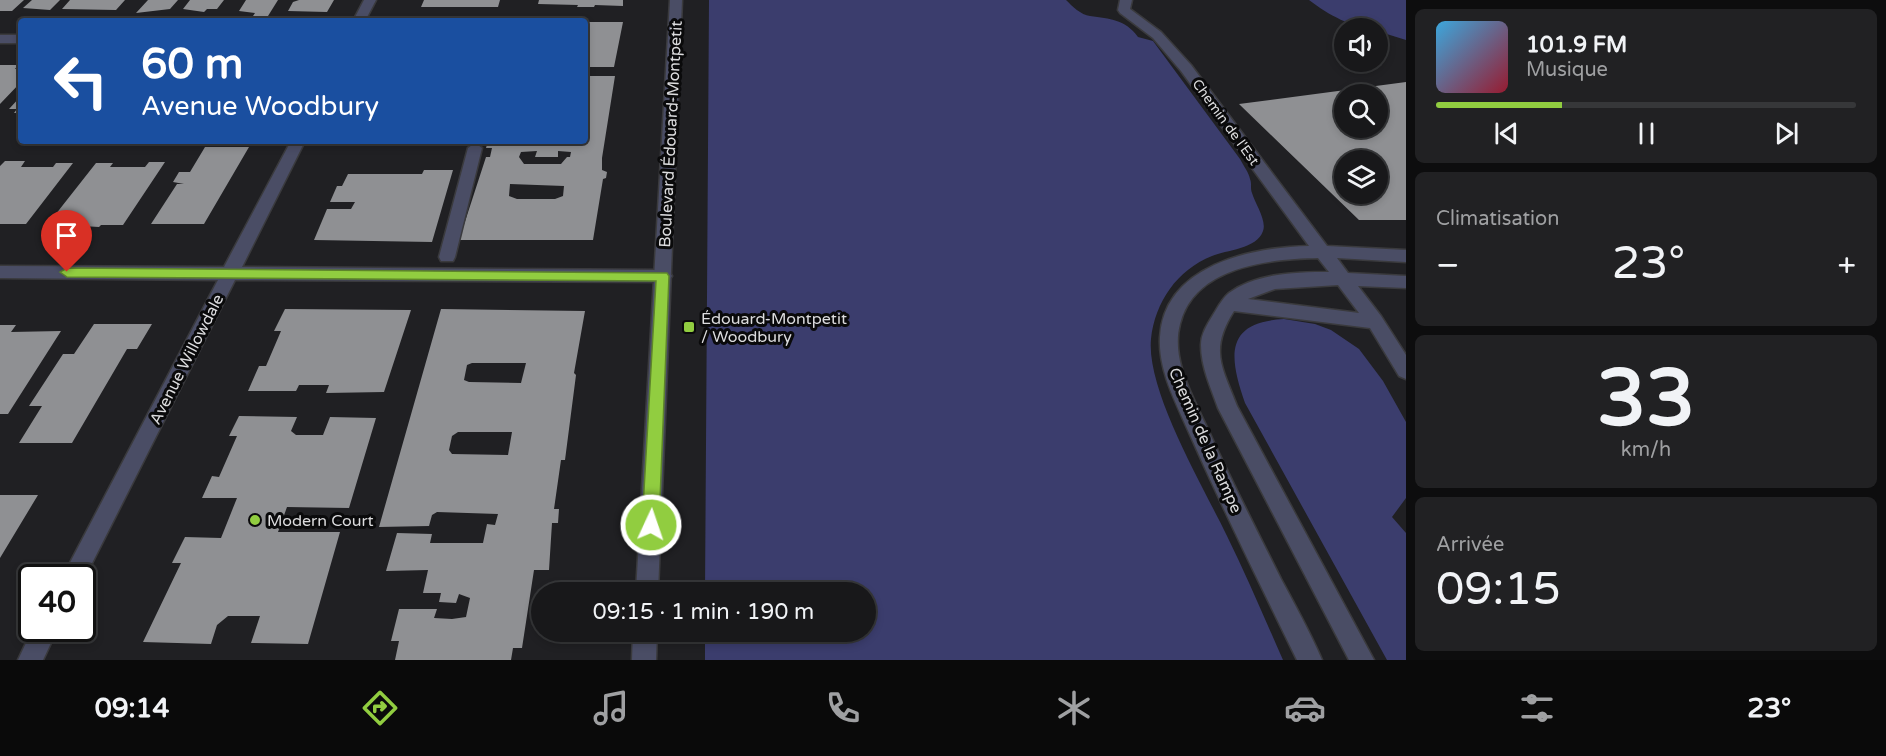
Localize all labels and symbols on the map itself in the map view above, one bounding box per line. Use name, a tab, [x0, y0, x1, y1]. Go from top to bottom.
street label: Boulevard Édouard-Montpetit	[655, 20, 687, 248]
street label: Chemin de l'Est	[1189, 76, 1263, 169]
pin	[41, 210, 92, 272]
street label: Avenue Willowdale	[145, 291, 228, 428]
place label: Édouard-Montpetit / Woodbury	[701, 309, 847, 347]
marker: Édouard-Montpetit / Woodbury	[682, 320, 696, 334]
street label: Chemin de la Rampe	[1164, 365, 1246, 516]
position arrow	[619, 493, 683, 557]
place label: Modern Court	[267, 511, 374, 531]
marker: Modern Court	[248, 513, 262, 527]
speed limit sign: 40	[18, 564, 96, 642]

